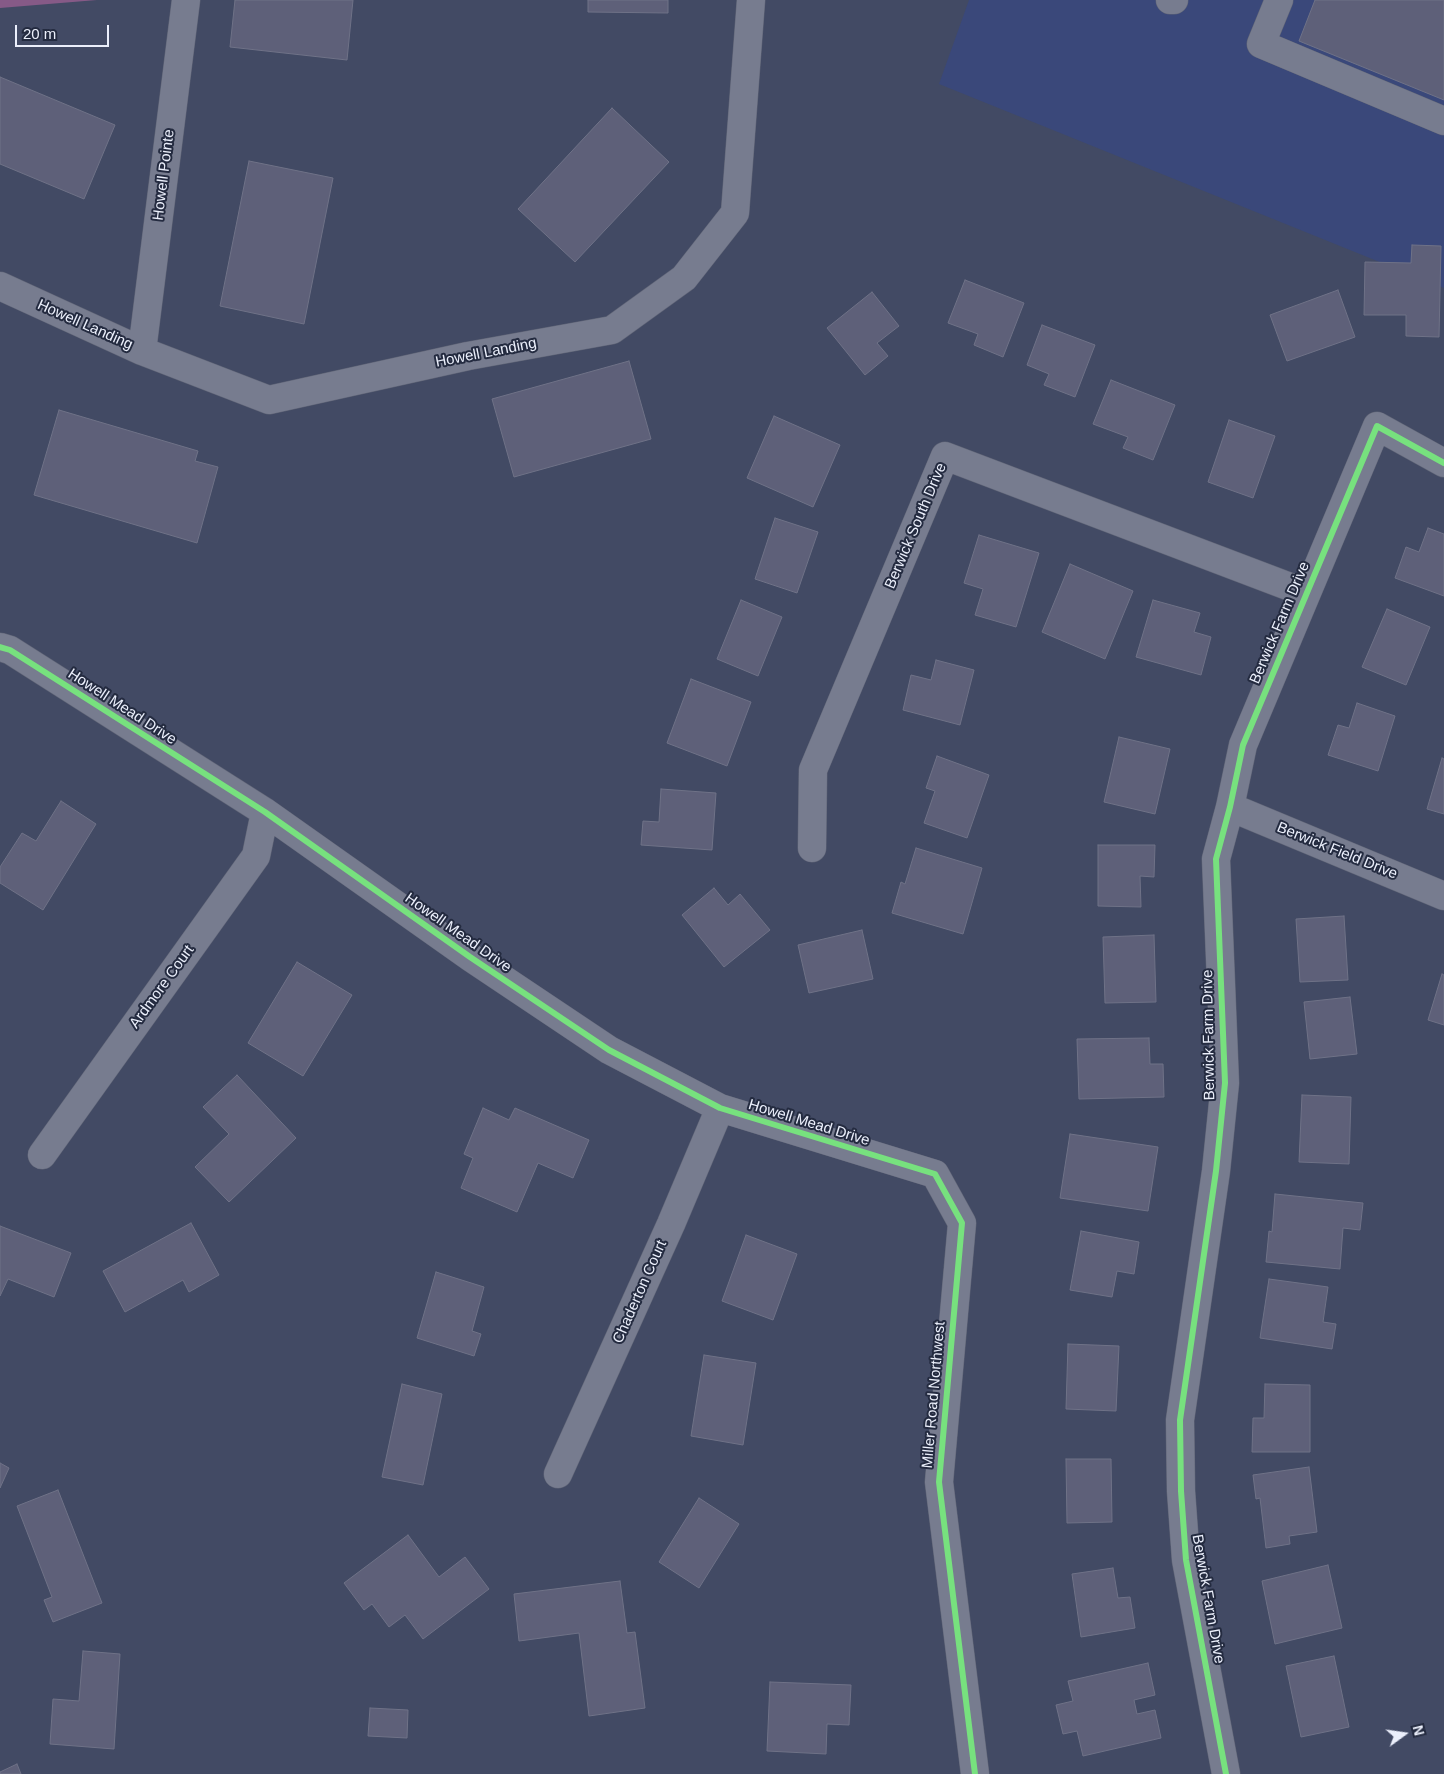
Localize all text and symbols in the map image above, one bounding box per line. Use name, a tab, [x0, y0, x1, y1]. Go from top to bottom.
scale bar	[18, 15, 111, 47]
text: 20 m	[23, 25, 56, 42]
street label: Howell Pointe	[149, 128, 179, 222]
street label: Howell Landing	[34, 296, 136, 354]
street label: Howell Landing	[434, 334, 538, 372]
street label: Berwick South Drive	[881, 460, 951, 592]
street label: Berwick Farm Drive	[1246, 559, 1314, 687]
street label: Howell Mead Drive	[64, 665, 180, 749]
street label: Berwick Field Drive	[1274, 819, 1400, 883]
street label: Howell Mead Drive	[401, 890, 515, 976]
street label: Ardmore Court	[126, 942, 198, 1032]
street label: Berwick Farm Drive	[1199, 969, 1219, 1101]
street label: Howell Mead Drive	[746, 1096, 872, 1150]
street label: Chaderton Court	[609, 1238, 671, 1346]
street label: Miller Road Northwest	[919, 1321, 949, 1469]
street label: Berwick Farm Drive	[1188, 1533, 1228, 1665]
north arrow	[1379, 1709, 1429, 1759]
text: N	[1410, 1724, 1428, 1737]

